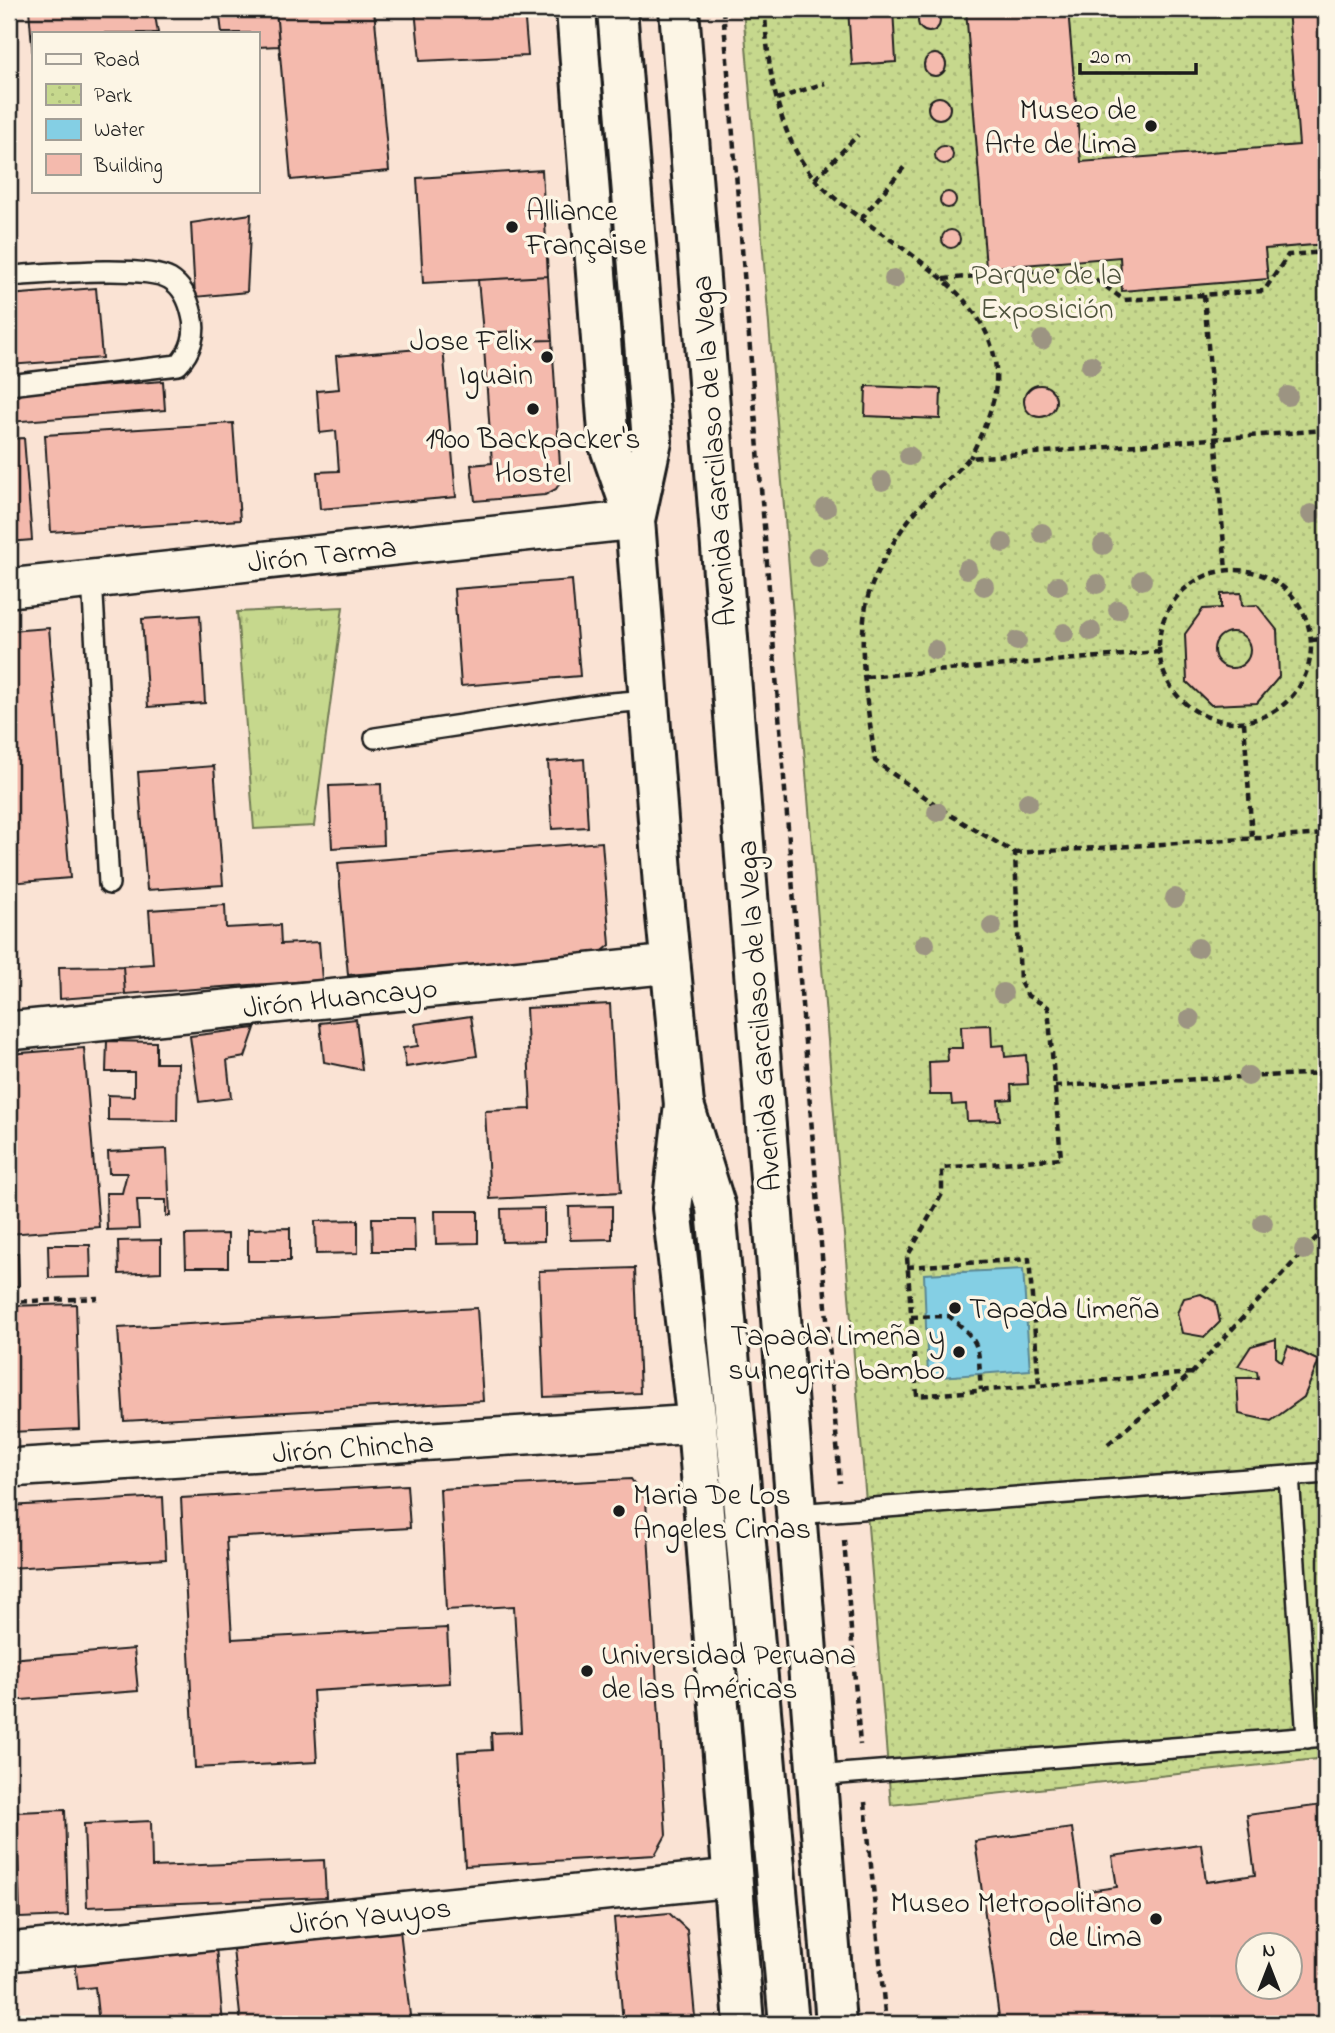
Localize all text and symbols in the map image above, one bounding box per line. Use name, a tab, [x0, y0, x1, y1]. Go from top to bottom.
legend	[32, 32, 259, 192]
scale bar	[1080, 32, 1195, 76]
text: 20 m	[1090, 43, 1131, 73]
text: Road	[94, 46, 140, 76]
text: Park	[94, 82, 133, 112]
place label: Museo de Arte de Lima	[984, 90, 1138, 168]
text: Water	[94, 116, 145, 146]
marker: Museo de Arte de Lima	[1143, 118, 1159, 134]
text: Building	[93, 152, 163, 184]
place label: Alliance Française	[525, 191, 648, 269]
marker: Alliance Française	[504, 219, 520, 235]
park label: Parque de la Exposición	[972, 255, 1122, 333]
street label: Avenida Garcilaso de la Vega	[682, 274, 750, 628]
place label: Jose Felix Iguain	[410, 321, 533, 399]
marker: Jose Felix Iguain	[539, 349, 555, 365]
marker: 1900 Backpacker's Hostel	[525, 401, 541, 417]
place label: 1900 Backpacker's Hostel	[426, 419, 640, 497]
street label: Jirón Tarma	[246, 527, 399, 587]
street label: Avenida Garcilaso de la Vega	[727, 839, 795, 1193]
street label: Jirón Huancayo	[241, 968, 440, 1032]
place label: Tapada Limeña	[969, 1289, 1160, 1333]
marker: Tapada Limeña	[947, 1300, 963, 1316]
place label: Tapada Limeña y su negrita bambo	[728, 1316, 945, 1394]
marker: Tapada Limeña y su negrita bambo	[951, 1344, 967, 1360]
street label: Jirón Chincha	[271, 1422, 436, 1478]
place label: Maria De Los Angeles Cimas	[633, 1475, 811, 1553]
marker: Maria De Los Angeles Cimas	[611, 1503, 627, 1519]
place label: Universidad Peruana de las Américas	[601, 1635, 856, 1713]
marker: Universidad Peruana de las Américas	[579, 1663, 595, 1679]
place label: Museo Metropolitano de Lima	[890, 1883, 1142, 1961]
street label: Jirón Yauyos	[287, 1888, 454, 1948]
marker: Museo Metropolitano de Lima	[1148, 1911, 1164, 1927]
north arrow	[1234, 1932, 1304, 2002]
text: N	[1263, 1938, 1276, 1965]

